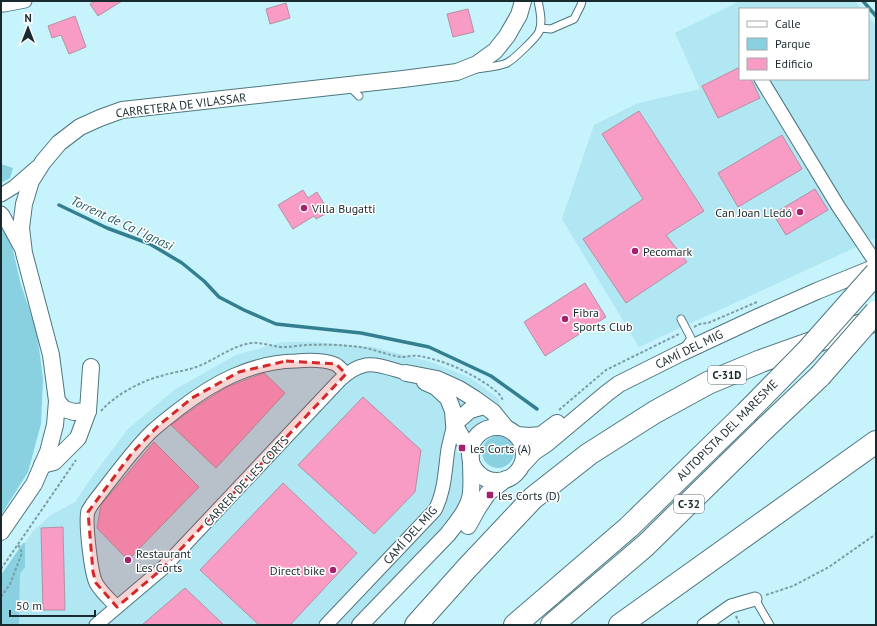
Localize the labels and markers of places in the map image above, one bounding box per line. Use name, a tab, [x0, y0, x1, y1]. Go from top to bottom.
place label: Villa Bugatti	[311, 201, 375, 216]
marker: Villa Bugatti	[299, 203, 309, 213]
place label: Can Joan Lledó	[715, 205, 792, 220]
marker: Can Joan Lledó	[795, 207, 805, 217]
place label: Pecomark	[643, 244, 693, 259]
marker: Pecomark	[630, 246, 640, 256]
place label: Fibra Sports Club	[573, 305, 632, 334]
marker: Fibra Sports Club	[560, 314, 570, 324]
place label: les Corts (A)	[470, 441, 531, 456]
marker: les Corts (A)	[457, 443, 467, 453]
place label: les Corts (D)	[498, 488, 560, 503]
marker: les Corts (D)	[485, 490, 495, 500]
place label: Restaurant Les Corts	[136, 546, 191, 575]
marker: Restaurant Les Corts	[123, 555, 133, 565]
place label: Direct bike	[270, 563, 325, 578]
marker: Direct bike	[328, 565, 338, 575]

